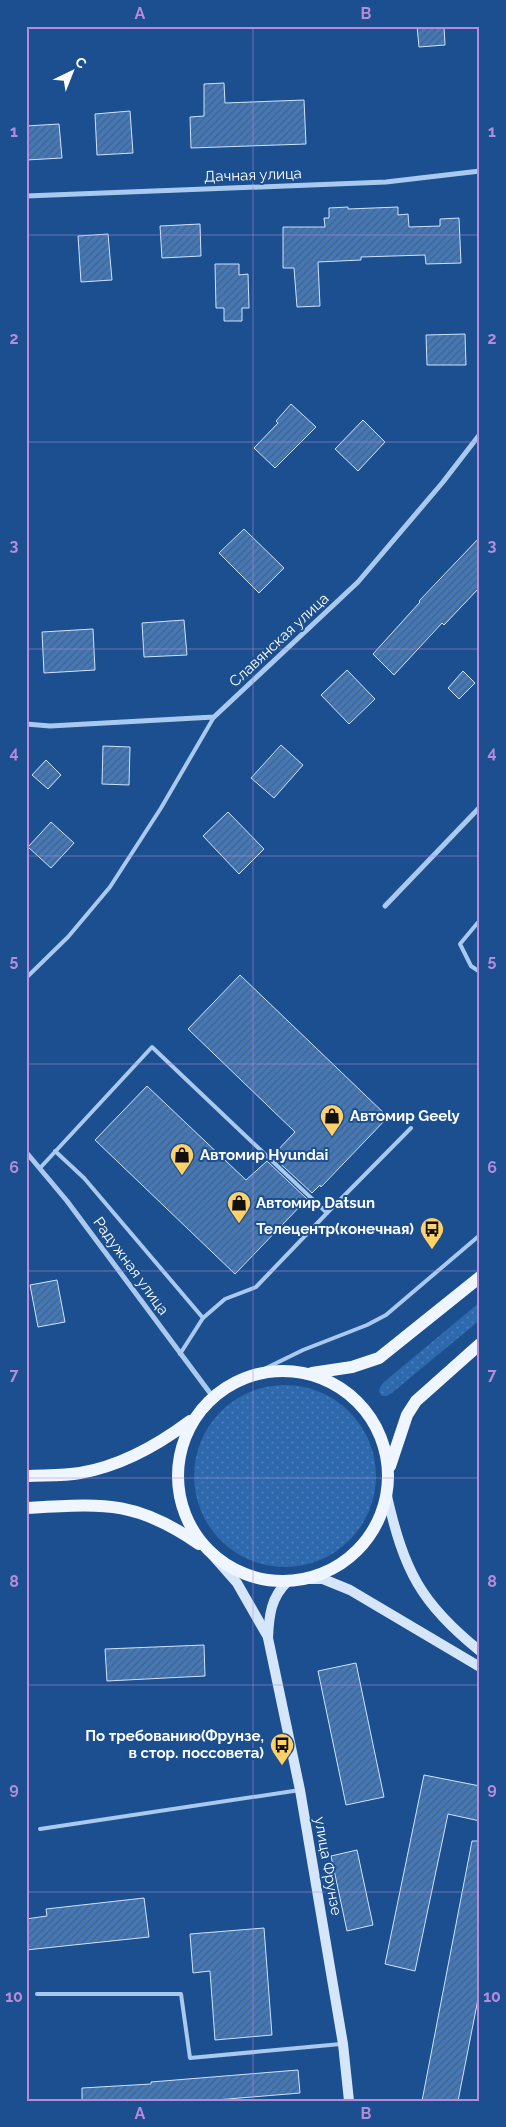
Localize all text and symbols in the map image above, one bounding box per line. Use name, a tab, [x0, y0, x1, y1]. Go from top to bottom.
text: A	[135, 4, 146, 23]
text: B	[361, 4, 372, 23]
north arrow	[48, 48, 98, 98]
text: С	[72, 53, 90, 72]
text: 1	[10, 122, 18, 141]
text: 1	[488, 122, 496, 141]
street label: Дачная улица	[204, 164, 302, 186]
text: 2	[9, 329, 19, 348]
text: 2	[487, 329, 497, 348]
text: 3	[10, 536, 19, 555]
text: 3	[488, 536, 497, 555]
street label: Славянская улица	[226, 589, 332, 691]
text: 4	[9, 743, 19, 762]
text: 4	[487, 743, 497, 762]
text: 5	[10, 951, 19, 970]
text: 5	[488, 951, 497, 970]
shop icon: Автомир Geely	[319, 1103, 345, 1137]
place label: Автомир Geely	[350, 1107, 461, 1125]
shop icon: Автомир Hyundai	[169, 1142, 195, 1176]
place label: Автомир Hyundai	[200, 1146, 328, 1164]
text: 6	[9, 1158, 19, 1177]
text: 6	[487, 1158, 497, 1177]
shop icon: Автомир Datsun	[226, 1190, 252, 1224]
place label: Автомир Datsun	[256, 1194, 375, 1212]
street label: Радужная улица	[89, 1214, 173, 1318]
bus stop icon: Телецентр(конечная)	[419, 1216, 445, 1250]
place label: Телецентр(конечная)	[256, 1220, 414, 1238]
text: 7	[10, 1365, 19, 1384]
text: 7	[488, 1365, 497, 1384]
text: 8	[9, 1572, 19, 1591]
text: 8	[487, 1572, 497, 1591]
place label: По требованию(Фрунзе, в стор. поссовета)	[85, 1727, 264, 1762]
bus stop icon: По требованию(Фрунзе, в стор. поссовета)	[269, 1732, 295, 1766]
text: 9	[9, 1779, 19, 1798]
text: 9	[487, 1779, 497, 1798]
street label: улица Фрунзе	[310, 1815, 346, 1917]
text: 10	[5, 1987, 23, 2006]
text: 10	[483, 1987, 501, 2006]
text: A	[135, 2104, 146, 2123]
text: B	[361, 2104, 372, 2123]

